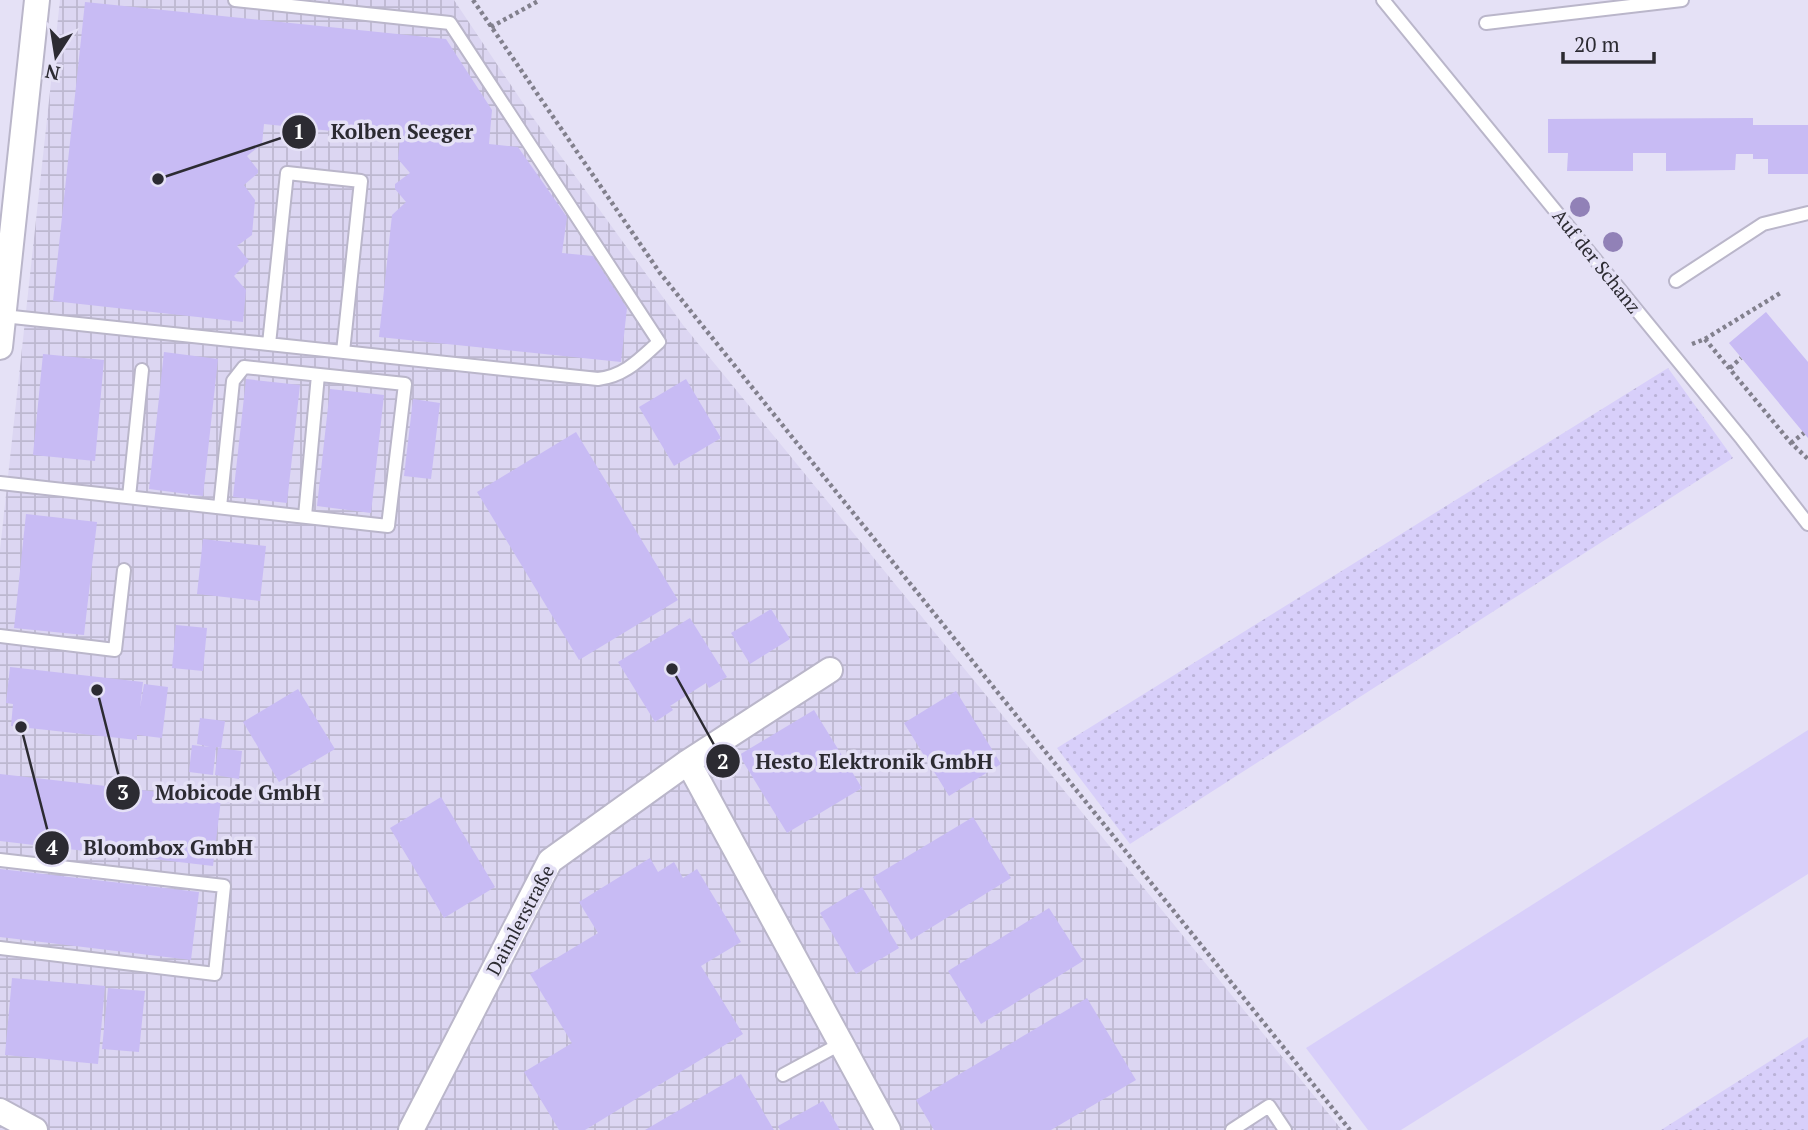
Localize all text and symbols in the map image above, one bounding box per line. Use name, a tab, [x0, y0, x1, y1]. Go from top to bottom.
north arrow	[21, 21, 91, 91]
scale bar	[1563, 21, 1654, 65]
text: 20 m	[1574, 30, 1620, 58]
text: N	[42, 59, 62, 87]
callout: Kolben Seeger	[281, 111, 487, 153]
text: 1	[293, 117, 305, 145]
text: Kolben Seeger	[331, 117, 473, 145]
street label: Auf der Schanz	[1548, 203, 1647, 318]
callout: Hesto Elektronik GmbH	[706, 740, 1006, 782]
text: 2	[717, 747, 729, 775]
text: Hesto Elektronik GmbH	[755, 747, 993, 775]
callout: Mobicode GmbH	[106, 772, 334, 814]
text: 3	[117, 778, 129, 806]
text: Mobicode GmbH	[155, 778, 321, 806]
callout: Bloombox GmbH	[34, 827, 267, 869]
text: 4	[46, 833, 58, 861]
text: Bloombox GmbH	[83, 833, 253, 861]
street label: Daimlerstraße	[480, 860, 559, 979]

